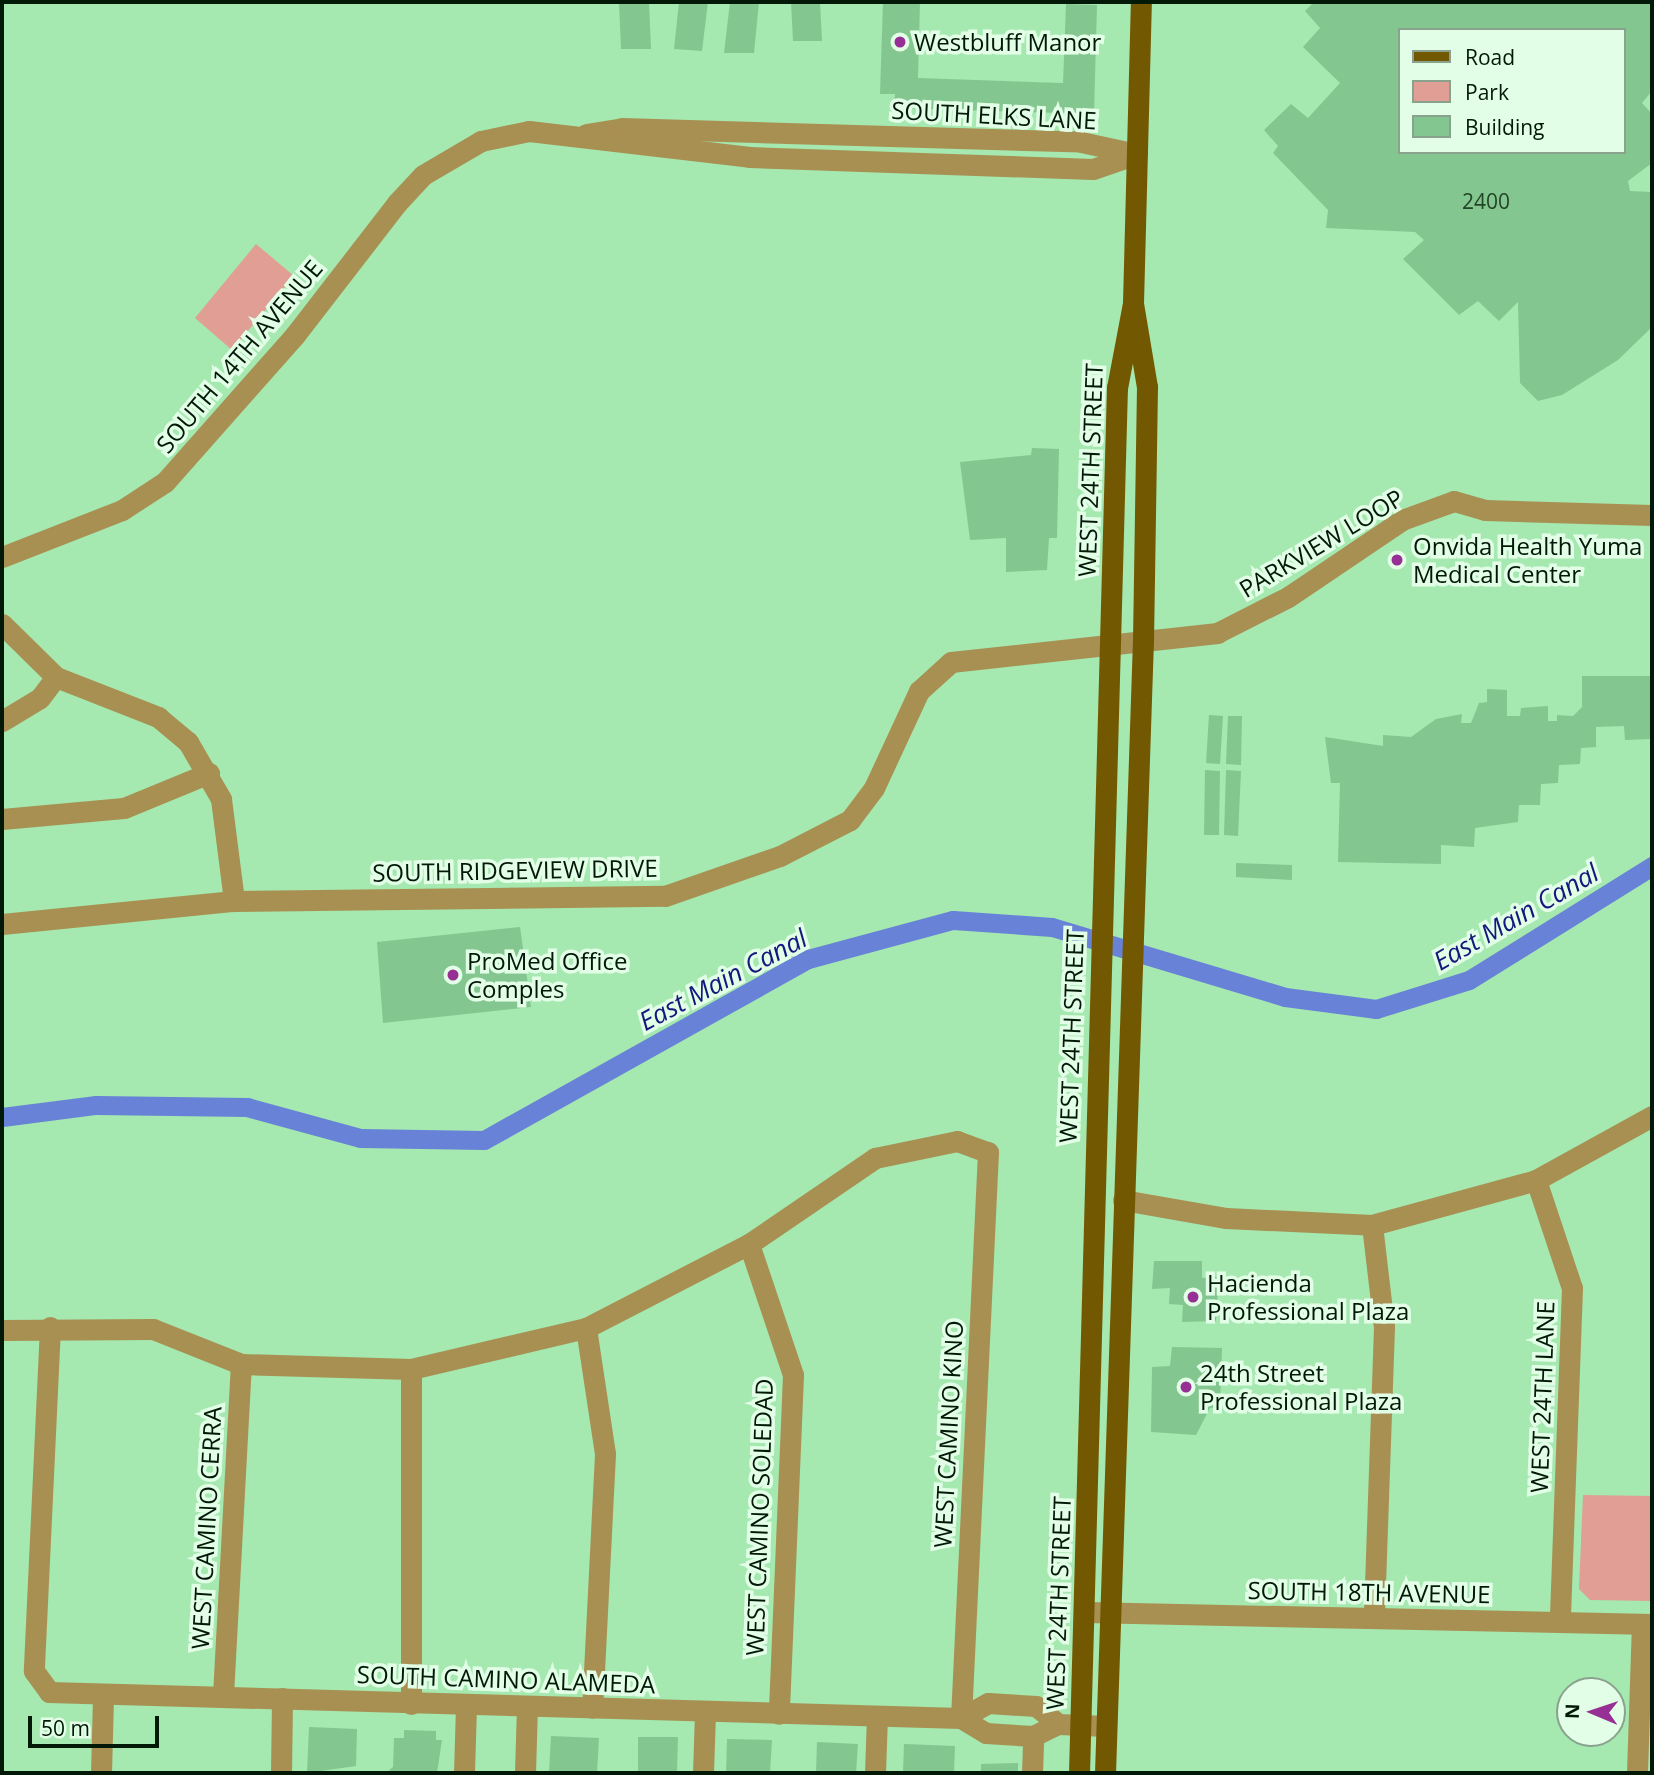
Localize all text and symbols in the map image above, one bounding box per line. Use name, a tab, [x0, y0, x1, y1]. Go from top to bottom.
place label: Westbluff Manor	[914, 28, 1101, 56]
legend	[1398, 28, 1626, 154]
marker: Westbluff Manor	[892, 34, 908, 50]
text: Road	[1465, 43, 1515, 71]
text: Park	[1465, 78, 1509, 106]
street label: SOUTH ELKS LANE	[891, 95, 1097, 135]
text: Building	[1465, 113, 1544, 141]
house number: 2400	[1462, 188, 1510, 214]
street label: SOUTH 14TH AVENUE	[150, 254, 328, 458]
street label: WEST 24TH STREET	[1072, 363, 1108, 577]
street label: PARKVIEW LOOP	[1234, 483, 1408, 603]
place label: Onvida Health Yuma Medical Center	[1413, 532, 1642, 588]
marker: Onvida Health Yuma Medical Center	[1387, 550, 1407, 570]
street label: SOUTH RIDGEVIEW DRIVE	[372, 853, 658, 887]
water label: East Main Canal	[1428, 857, 1604, 977]
water label: East Main Canal	[634, 923, 812, 1037]
street label: WEST 24TH STREET	[1053, 929, 1089, 1143]
place label: ProMed Office Comples	[467, 947, 628, 1003]
marker: ProMed Office Comples	[445, 967, 461, 983]
place label: Hacienda Professional Plaza	[1207, 1269, 1409, 1325]
marker: Hacienda Professional Plaza	[1185, 1289, 1201, 1305]
street label: WEST 24TH LANE	[1524, 1301, 1560, 1493]
street label: WEST CAMINO KINO	[928, 1320, 968, 1548]
place label: 24th Street Professional Plaza	[1200, 1359, 1402, 1415]
street label: WEST CAMINO SOLEDAD	[740, 1378, 778, 1656]
marker: 24th Street Professional Plaza	[1178, 1379, 1194, 1395]
street label: WEST CAMINO CERRA	[185, 1406, 227, 1650]
street label: WEST 24TH STREET	[1040, 1496, 1076, 1710]
street label: SOUTH 18TH AVENUE	[1247, 1575, 1491, 1609]
street label: SOUTH CAMINO ALAMEDA	[356, 1659, 656, 1699]
north arrow	[1556, 1677, 1626, 1747]
scale bar	[32, 1702, 163, 1746]
text: N	[1559, 1703, 1585, 1720]
text: 50 m	[41, 1714, 90, 1742]

